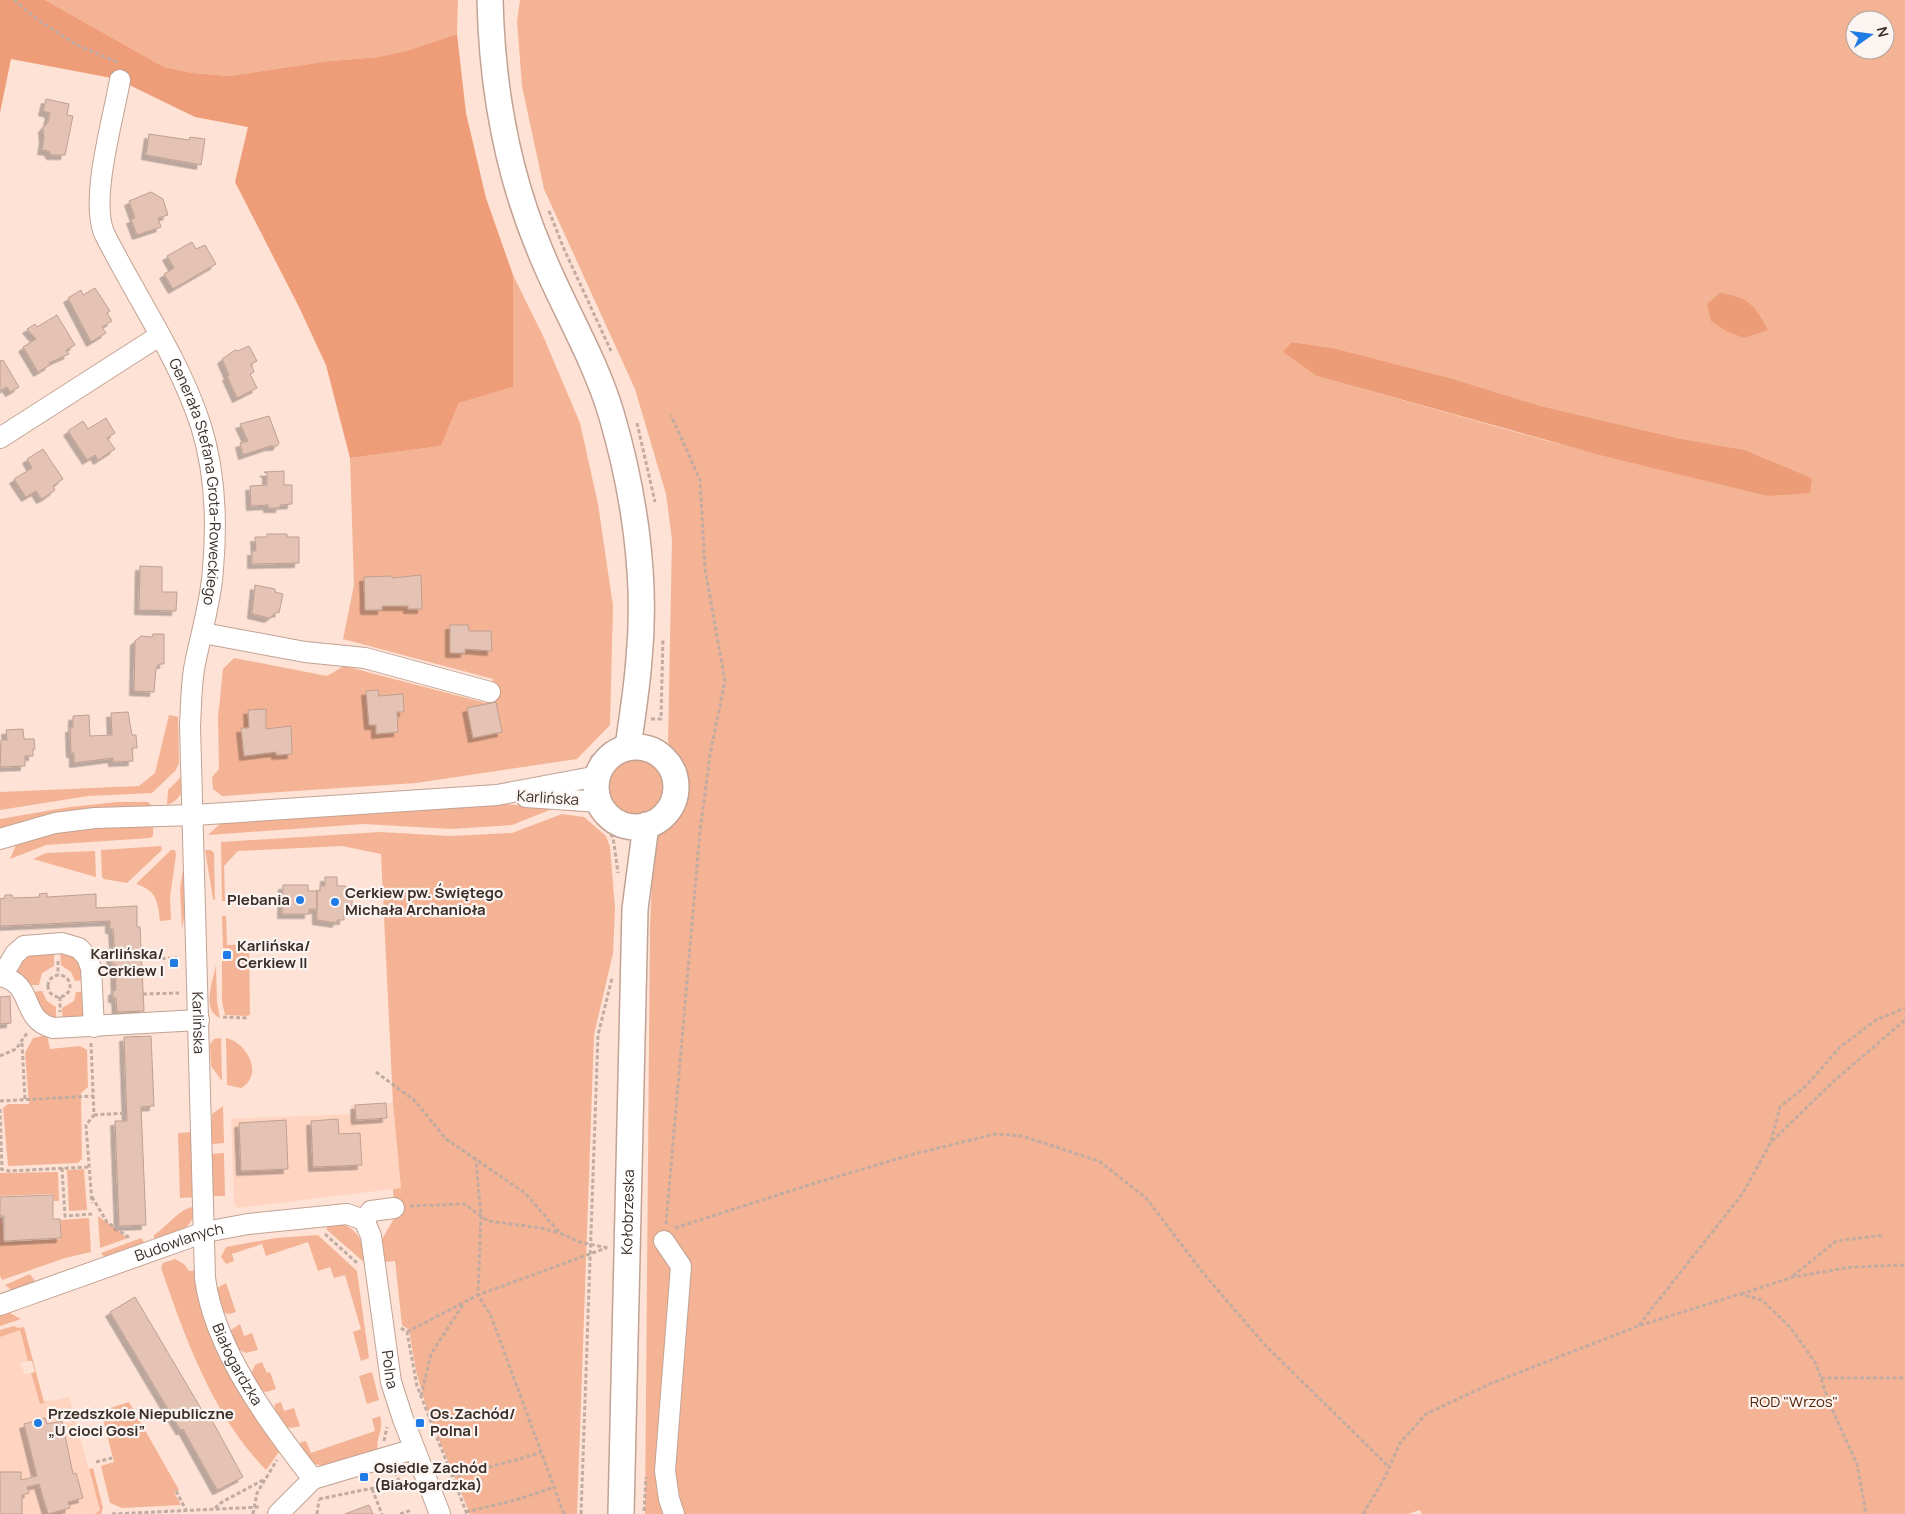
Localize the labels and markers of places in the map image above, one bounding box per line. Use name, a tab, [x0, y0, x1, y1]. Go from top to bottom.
place label: Cerkiew pw. Świętego Michała Archanioła	[345, 882, 503, 920]
place label: Plebania	[227, 889, 290, 910]
marker: Plebania	[294, 894, 306, 906]
marker: Cerkiew pw. Świętego Michała Archanioła	[329, 896, 341, 908]
place label: Karlińska/ Cerkiew II	[237, 935, 310, 973]
place label: Karlińska/ Cerkiew I	[91, 943, 164, 981]
marker: Karlińska/ Cerkiew II	[221, 949, 233, 961]
marker: Karlińska/ Cerkiew I	[168, 957, 180, 969]
place label: Przedszkole Niepubliczne „U cioci Gosi”	[48, 1403, 234, 1441]
place label: Os.Zachód/ Polna I	[430, 1403, 516, 1441]
marker: Przedszkole Niepubliczne „U cioci Gosi”	[32, 1417, 44, 1429]
marker: Os.Zachód/ Polna I	[414, 1417, 426, 1429]
place label: Osiedle Zachód (Białogardzka)	[374, 1457, 487, 1495]
marker: Osiedle Zachód (Białogardzka)	[358, 1471, 370, 1483]

